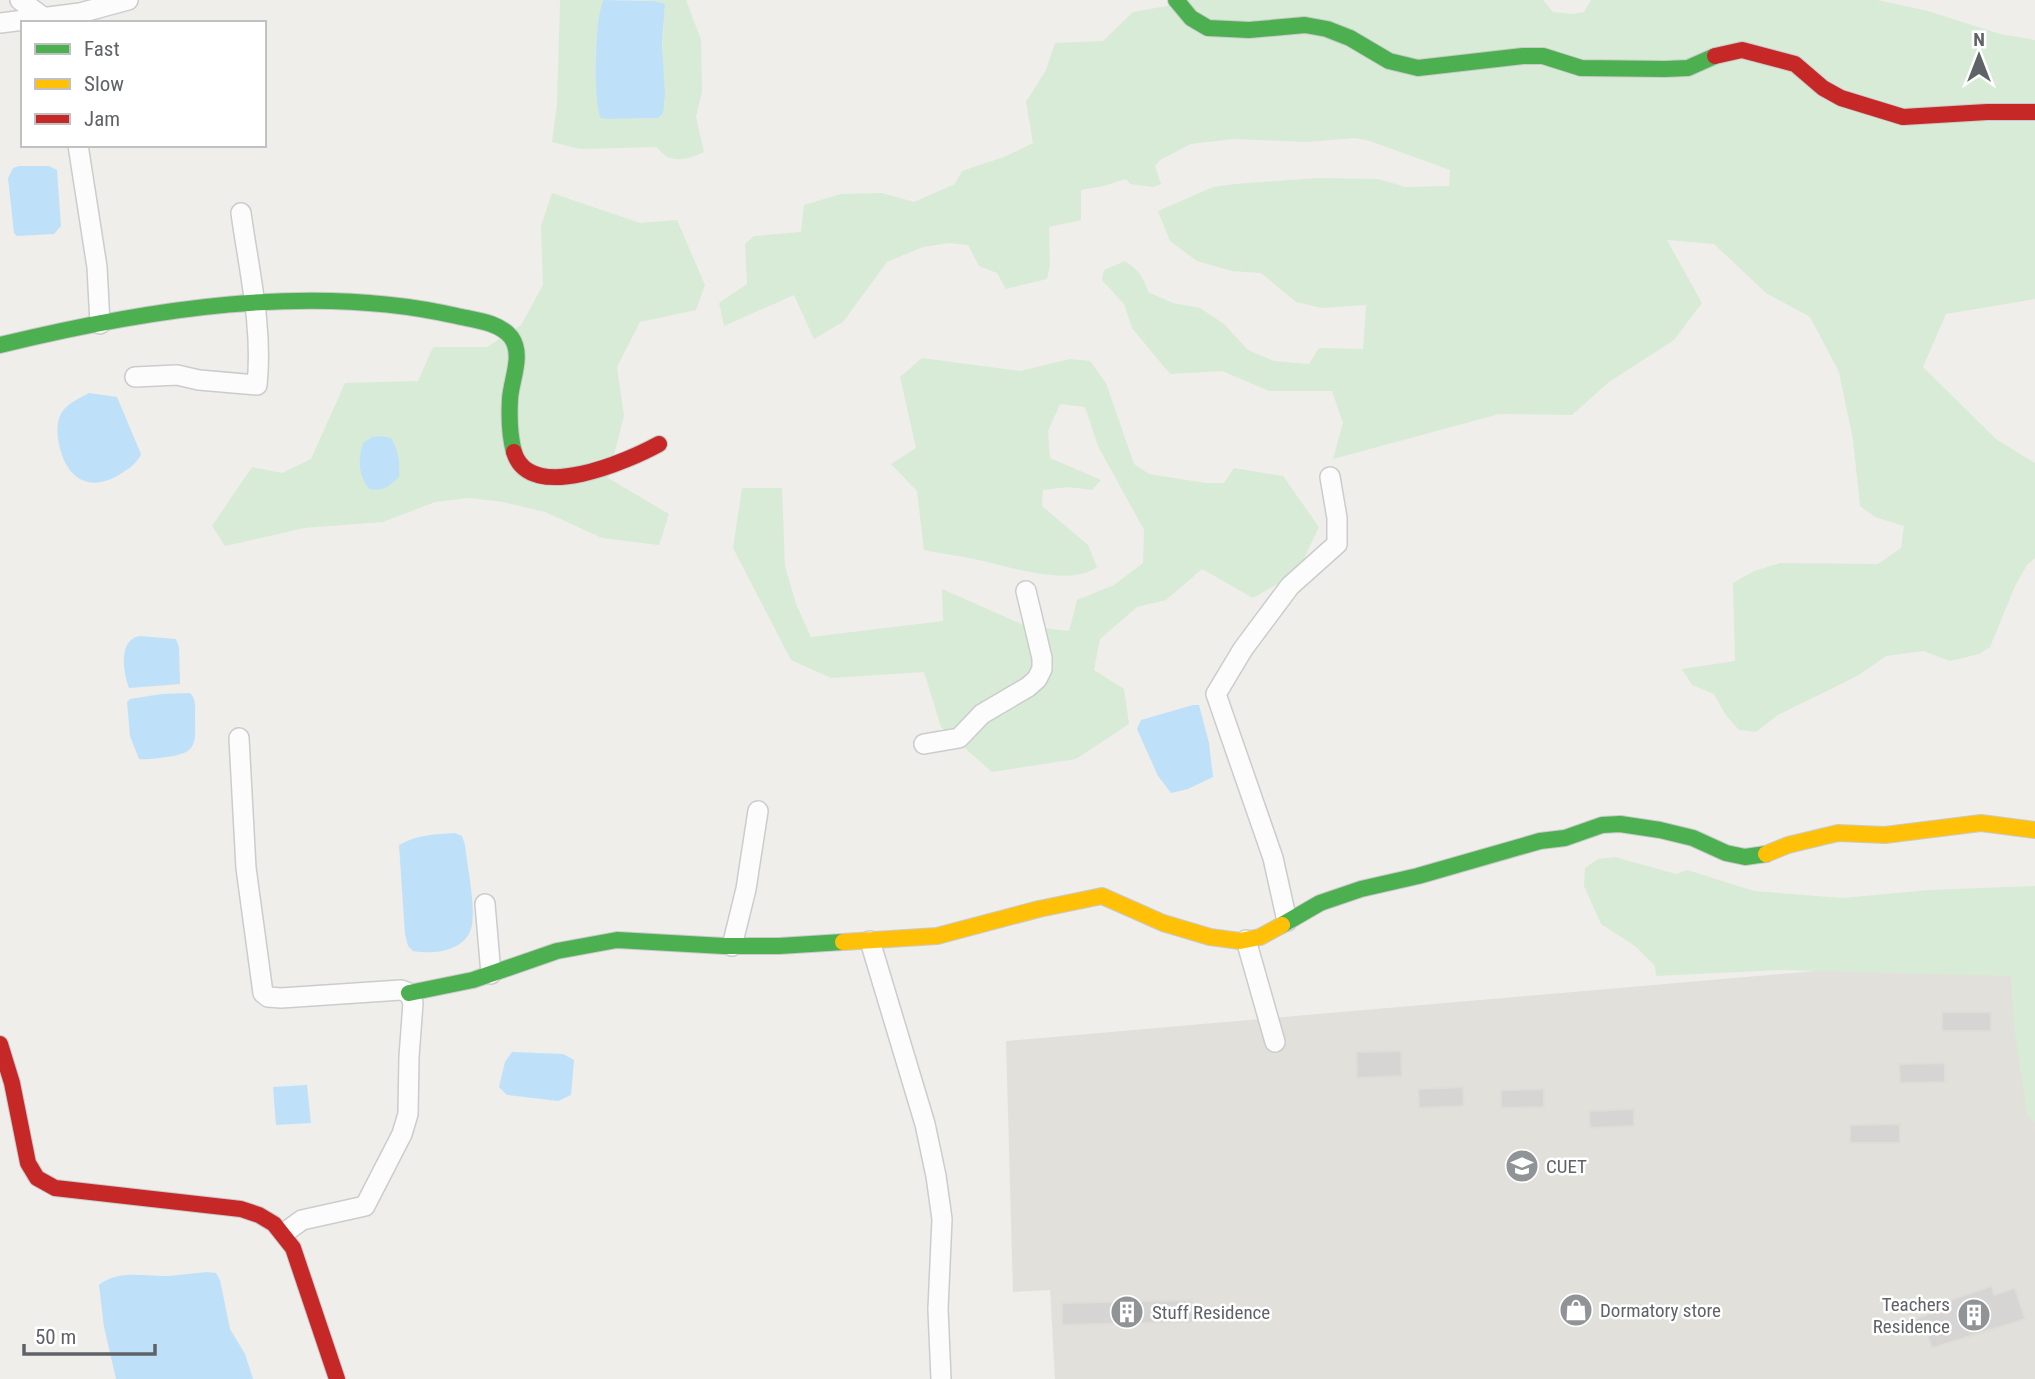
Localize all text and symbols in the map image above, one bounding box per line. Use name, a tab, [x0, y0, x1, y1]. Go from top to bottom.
legend	[21, 21, 266, 147]
north arrow	[1944, 21, 2014, 91]
text: N	[1973, 28, 1985, 51]
text: Fast	[84, 37, 120, 61]
text: Slow	[84, 72, 124, 96]
text: Jam	[84, 107, 120, 131]
school or university icon: CUET	[1503, 1147, 1541, 1185]
place label: CUET	[1546, 1155, 1587, 1178]
shop icon: Dormatory store	[1557, 1291, 1595, 1329]
building icon: Stuff Residence	[1108, 1293, 1146, 1331]
place label: Teachers Residence	[1873, 1293, 1950, 1338]
building icon: Teachers Residence	[1955, 1296, 1993, 1334]
place label: Dormatory store	[1600, 1299, 1721, 1322]
place label: Stuff Residence	[1152, 1301, 1270, 1324]
scale bar	[24, 1312, 156, 1356]
text: 50 m	[35, 1325, 76, 1349]

